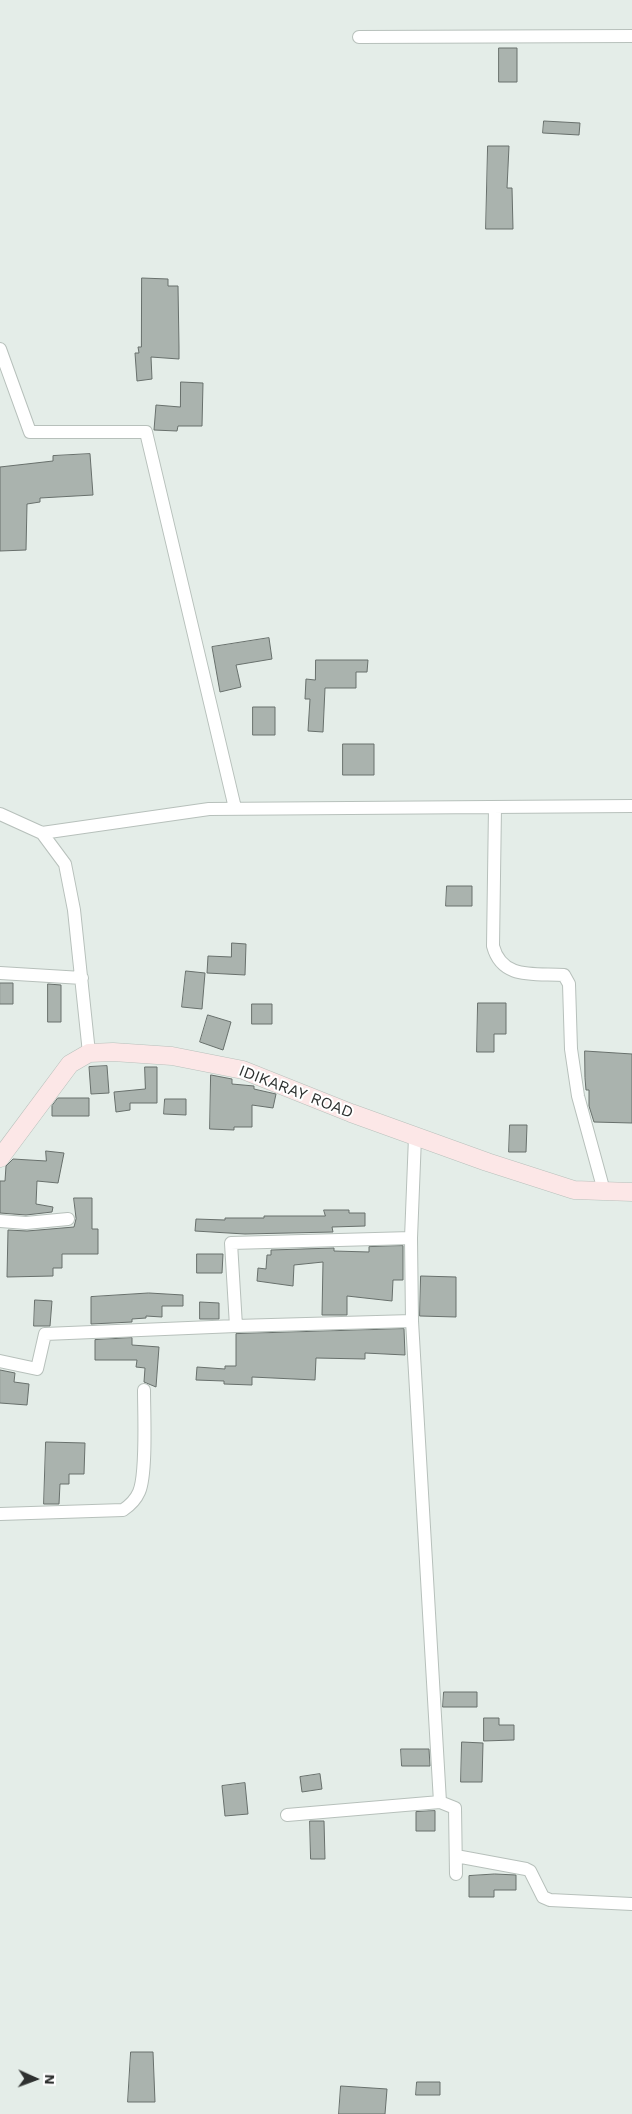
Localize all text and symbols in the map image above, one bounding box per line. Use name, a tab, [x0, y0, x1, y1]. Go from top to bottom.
street label: IDIKARAY ROAD	[236, 1061, 356, 1123]
north arrow	[10, 2054, 60, 2104]
text: N	[42, 2074, 58, 2085]

